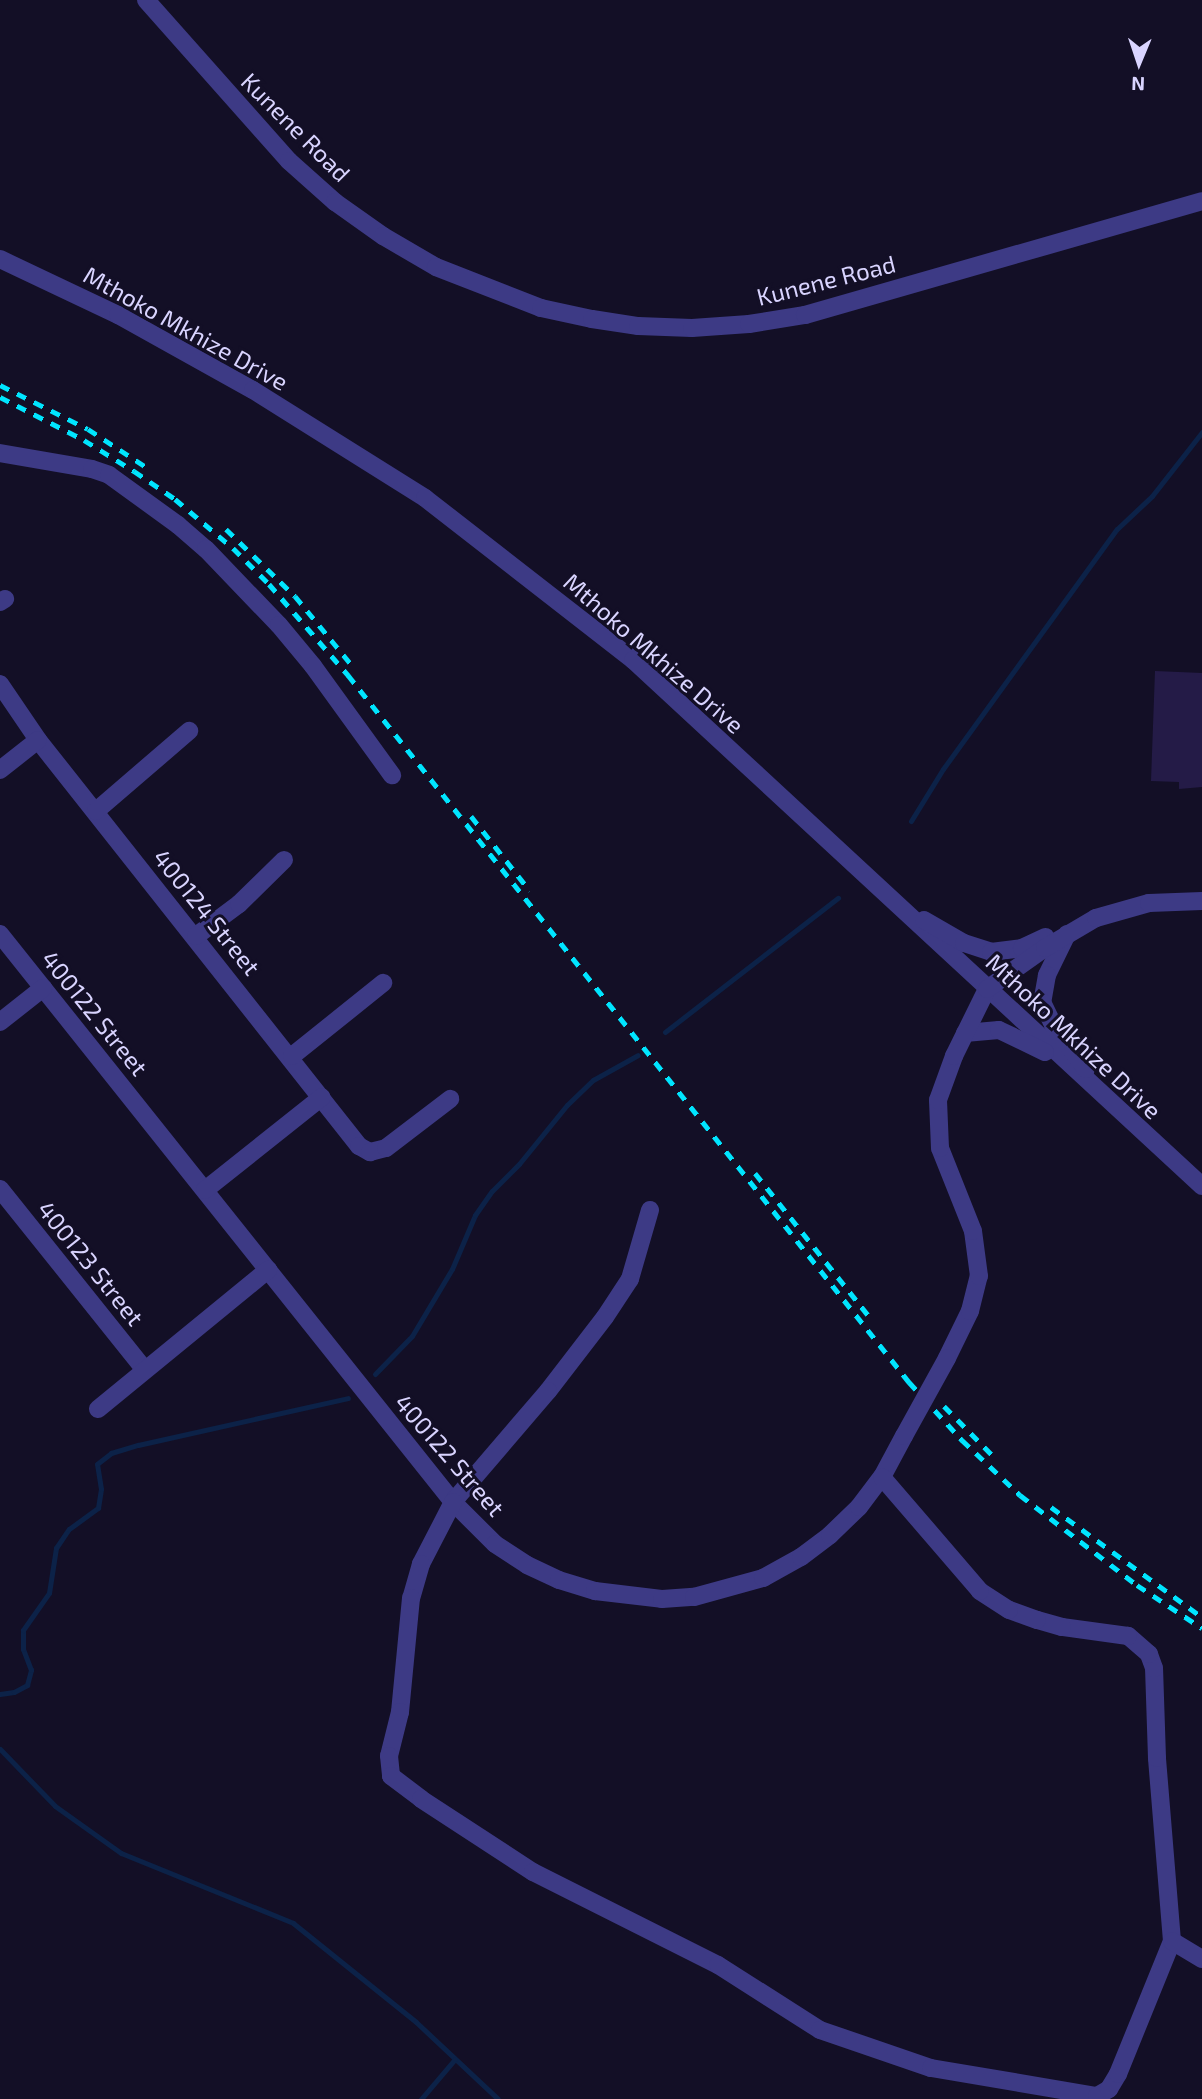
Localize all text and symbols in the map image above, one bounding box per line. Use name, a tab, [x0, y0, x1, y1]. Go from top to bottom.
north arrow	[1104, 28, 1174, 98]
street label: Kunene Road	[236, 67, 356, 187]
text: N	[1131, 73, 1146, 96]
street label: Kunene Road	[754, 249, 898, 311]
street label: Mthoko Mkhize Drive	[79, 260, 293, 396]
street label: Mthoko Mkhize Drive	[558, 567, 750, 739]
street label: 400124 Street	[147, 843, 267, 981]
street label: 400122 Street	[36, 945, 154, 1081]
street label: Mthoko Mkhize Drive	[980, 947, 1168, 1125]
street label: 400123 Street	[32, 1195, 150, 1331]
street label: 400122 Street	[389, 1388, 511, 1522]

